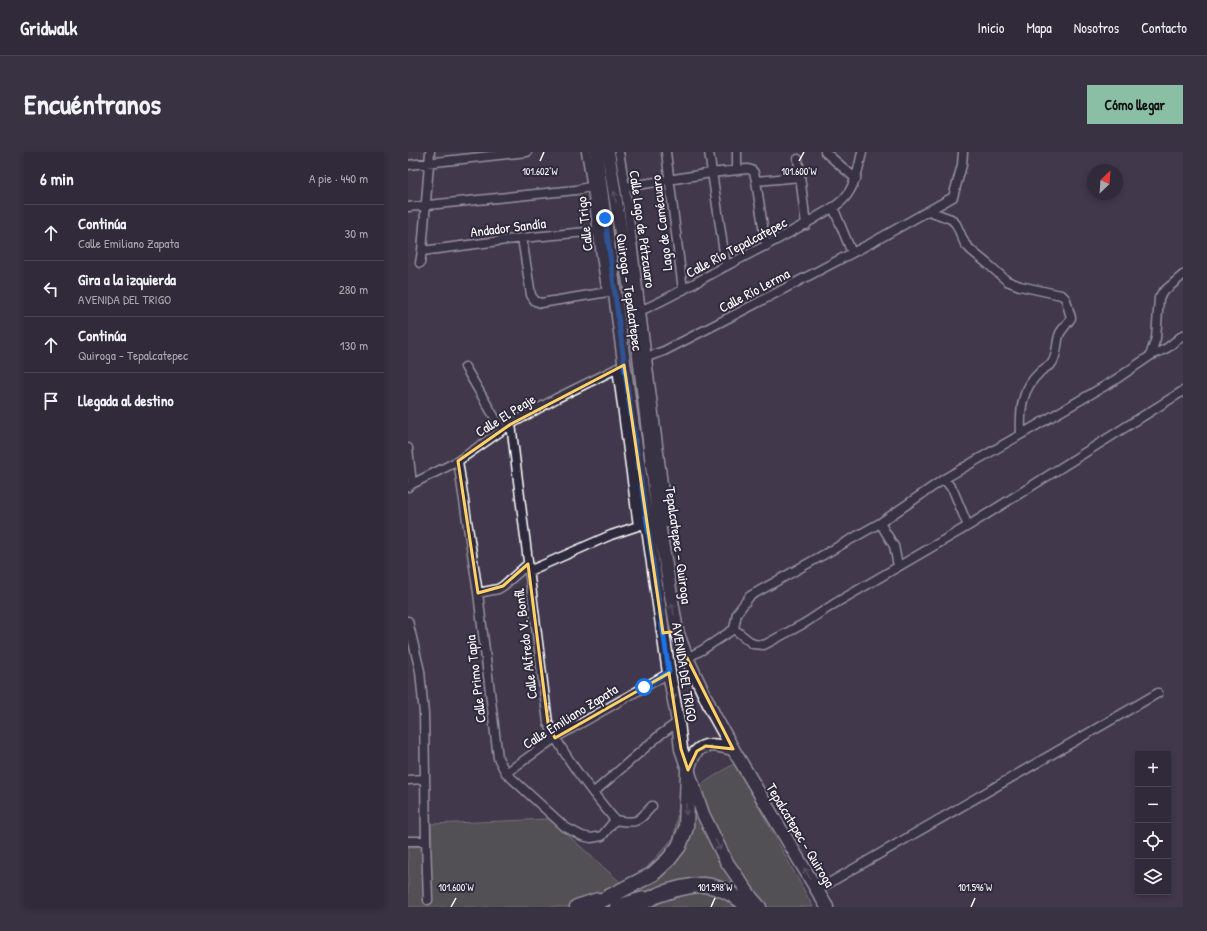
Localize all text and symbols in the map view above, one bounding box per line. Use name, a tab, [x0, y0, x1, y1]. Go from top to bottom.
text: Gridwalk	[20, 15, 77, 41]
text: Inicio	[978, 18, 1004, 37]
text: Mapa	[1026, 18, 1052, 37]
text: Nosotros	[1074, 18, 1119, 37]
text: Contacto	[1141, 18, 1187, 37]
text: Encuéntranos	[24, 85, 161, 123]
button: Cómo llegar	[1087, 85, 1183, 124]
north arrow	[1087, 164, 1123, 200]
text: 101.602°W	[522, 165, 559, 178]
text: 101.600°W	[781, 165, 817, 178]
text: 6 min	[40, 167, 74, 190]
text: A pie · 440 m	[309, 169, 368, 187]
street label: Calle Lago de Pátzcuaro	[624, 169, 661, 290]
street label: Lago de Camécuaro	[646, 174, 677, 272]
one-way arrow	[611, 191, 619, 204]
street label: Calle Trigo	[571, 195, 598, 252]
route end	[596, 209, 614, 227]
street label: Calle Río Tepalcatepec	[682, 212, 791, 283]
text: Continúa	[78, 213, 126, 234]
street label: Andador Sandía	[469, 213, 547, 241]
icon: ahead	[40, 222, 62, 244]
text: 30 m	[345, 224, 368, 242]
street label: Quiroga - Tepalcatepec	[611, 232, 648, 353]
text: Calle Emiliano Zapata	[78, 234, 179, 252]
street label: Calle Río Lerma	[715, 263, 793, 317]
text: Gira a la izquierda	[78, 269, 176, 290]
icon: left	[40, 278, 62, 300]
text: 280 m	[339, 280, 368, 298]
text: AVENIDA DEL TRIGO	[78, 290, 171, 308]
text: Continúa	[78, 325, 126, 346]
icon: ahead	[40, 334, 62, 356]
text: 130 m	[340, 336, 368, 354]
text: Quiroga - Tepalcatepec	[78, 346, 188, 364]
street label: Calle El Peaje	[471, 389, 540, 442]
icon: arrive	[40, 390, 62, 412]
text: Llegada al destino	[78, 390, 174, 411]
street label: Tepalcatepec - Quiroga	[660, 485, 697, 606]
street label: Calle Alfredo V. Bonfil	[509, 587, 541, 700]
one-way arrow	[668, 603, 676, 616]
street label: AVENIDA DEL TRIGO	[668, 621, 702, 723]
street label: Calle Primo Tapia	[460, 633, 491, 724]
route start	[635, 678, 653, 696]
street label: Calle Emiliano Zapata	[519, 679, 622, 754]
one-way arrow	[669, 687, 677, 700]
one-way arrow	[699, 745, 711, 752]
map controls	[1135, 751, 1171, 895]
button: +	[1135, 751, 1171, 787]
street label: Tepalcatepec - Quiroga	[762, 779, 840, 892]
button: −	[1135, 787, 1171, 823]
one-way arrow	[683, 802, 690, 815]
button: locate	[1135, 823, 1171, 859]
one-way arrow	[715, 838, 722, 850]
button: layers	[1135, 859, 1171, 895]
one-way arrow	[803, 868, 811, 879]
text: 101.600°W	[438, 881, 474, 894]
text: 101.598°W	[698, 881, 733, 894]
text: 101.596°W	[958, 881, 993, 894]

